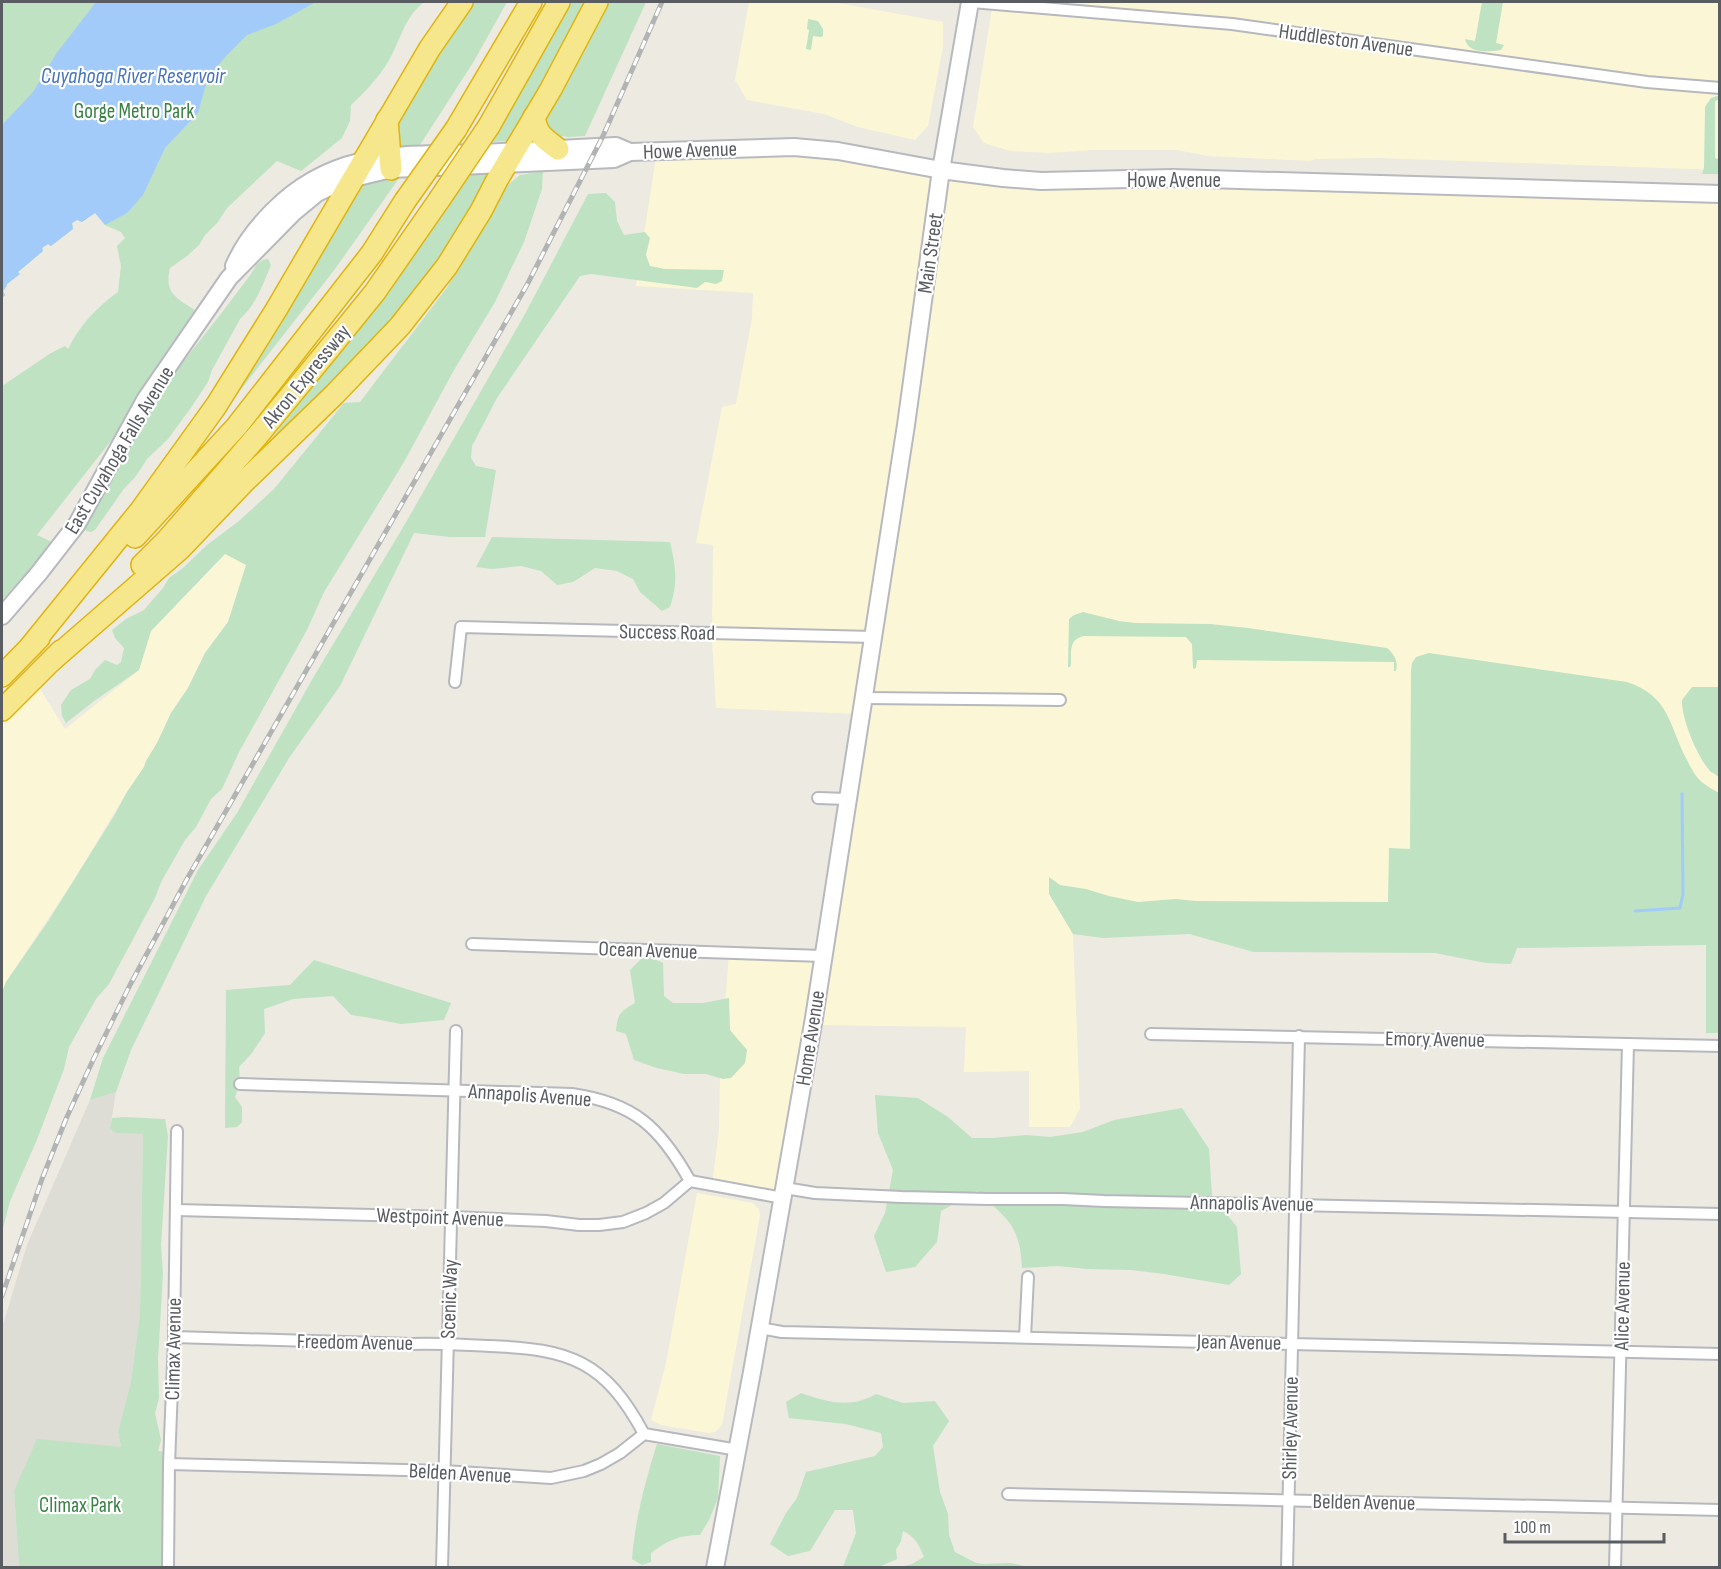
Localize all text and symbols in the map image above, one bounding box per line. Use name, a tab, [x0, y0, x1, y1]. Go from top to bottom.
street label: Huddleston Avenue	[1277, 19, 1415, 62]
water label: Cuyahoga River Reservoir	[41, 63, 226, 90]
park label: Gorge Metro Park	[74, 99, 194, 124]
street label: Howe Avenue	[643, 136, 737, 165]
street label: Howe Avenue	[1127, 168, 1221, 193]
street label: Main Street	[912, 211, 949, 295]
street label: Akron Expressway	[256, 320, 356, 434]
street label: East Cuyahoga Falls Avenue	[59, 362, 179, 539]
street label: Success Road	[619, 619, 715, 646]
street label: Ocean Avenue	[598, 936, 698, 965]
street label: Home Avenue	[791, 989, 830, 1087]
street label: Emory Avenue	[1385, 1026, 1485, 1053]
street label: Annapolis Avenue	[467, 1079, 592, 1112]
street label: Annapolis Avenue	[1189, 1190, 1314, 1217]
street label: Westpoint Avenue	[376, 1203, 504, 1232]
street label: Scenic Way	[436, 1259, 463, 1339]
street label: Alice Avenue	[1609, 1261, 1636, 1352]
street label: Climax Avenue	[160, 1298, 187, 1401]
street label: Freedom Avenue	[297, 1329, 413, 1356]
street label: Jean Avenue	[1196, 1329, 1281, 1356]
street label: Shirley Avenue	[1277, 1376, 1304, 1480]
street label: Belden Avenue	[408, 1458, 512, 1489]
street label: Belden Avenue	[1312, 1489, 1415, 1516]
park label: Climax Park	[39, 1493, 121, 1518]
scale bar	[1505, 1506, 1664, 1544]
text: 100 m	[1514, 1517, 1551, 1538]

